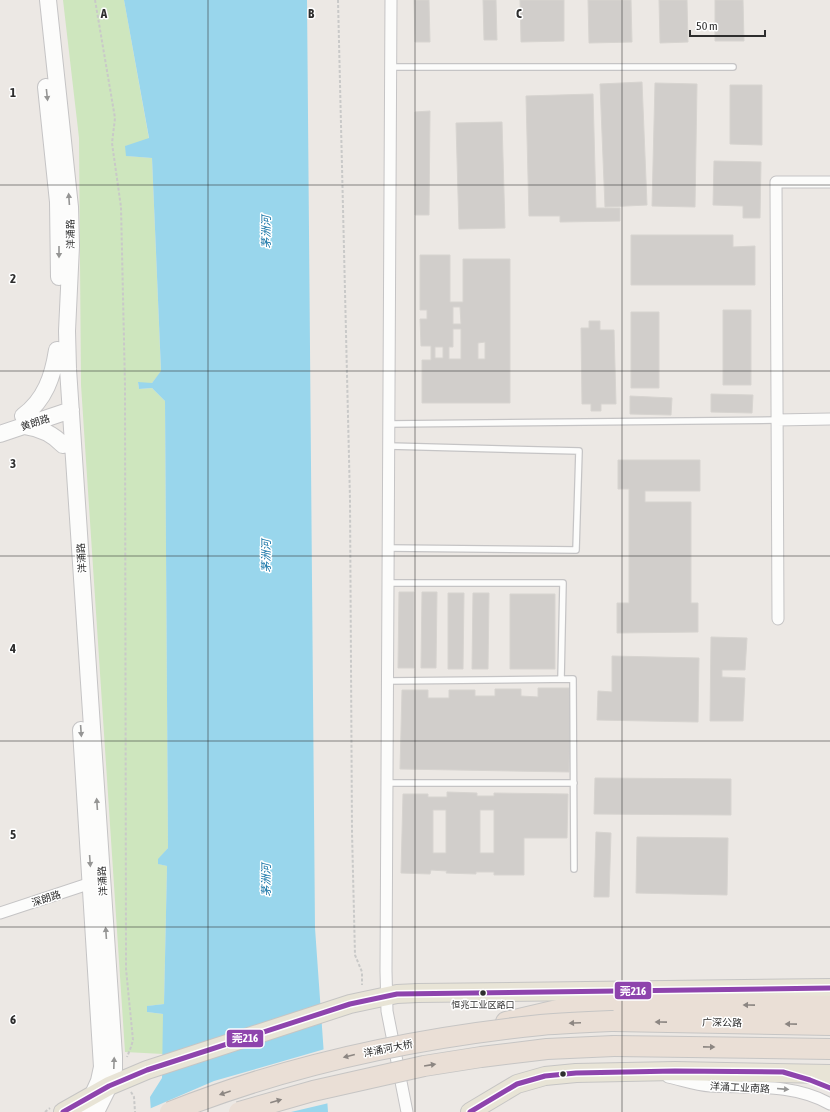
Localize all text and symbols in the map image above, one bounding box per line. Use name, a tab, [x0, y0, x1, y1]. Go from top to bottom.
text: A	[100, 6, 108, 21]
text: B	[308, 6, 315, 21]
text: C	[516, 6, 522, 21]
scale bar	[690, 12, 765, 38]
text: 50 m	[696, 19, 718, 33]
text: 1	[10, 85, 16, 100]
one-way arrow	[44, 88, 50, 101]
one-way arrow	[66, 193, 73, 205]
water label: 茅洲河	[260, 214, 272, 249]
street label: 洋涌路	[65, 219, 76, 249]
one-way arrow	[56, 246, 62, 259]
text: 2	[10, 271, 16, 286]
street label: 黄朗路	[19, 413, 51, 432]
text: 3	[10, 456, 16, 471]
water label: 茅洲河	[260, 538, 272, 573]
street label: 洋涌路	[75, 543, 88, 573]
text: 4	[9, 641, 16, 656]
one-way arrow	[78, 725, 85, 737]
one-way arrow	[94, 798, 101, 810]
text: 5	[10, 827, 16, 842]
one-way arrow	[86, 855, 93, 867]
water label: 茅洲河	[260, 862, 272, 897]
street label: 洋涌路	[96, 866, 109, 896]
street label: 深朗路	[30, 889, 62, 908]
one-way arrow	[103, 926, 109, 939]
line badge: 莞216	[614, 981, 652, 1000]
text: 莞216	[620, 985, 646, 997]
marker: 恒兆工业区路口	[478, 988, 488, 998]
place label: 恒兆工业区路口	[451, 1000, 515, 1010]
one-way arrow	[743, 1001, 755, 1008]
text: 6	[10, 1012, 16, 1027]
street label: 广深公路	[702, 1017, 742, 1028]
one-way arrow	[654, 1019, 667, 1025]
one-way arrow	[569, 1020, 581, 1027]
one-way arrow	[784, 1021, 797, 1027]
line badge: 莞216	[226, 1029, 264, 1048]
text: 莞216	[232, 1032, 258, 1044]
street label: 洋涌河大桥	[363, 1038, 414, 1059]
one-way arrow	[703, 1044, 716, 1050]
one-way arrow	[343, 1054, 356, 1060]
one-way arrow	[111, 1056, 117, 1069]
one-way arrow	[424, 1062, 436, 1068]
unlabelled marker	[558, 1069, 568, 1079]
street label: 洋涌工业南路	[710, 1080, 770, 1095]
one-way arrow	[777, 1085, 789, 1092]
one-way arrow	[218, 1090, 230, 1096]
one-way arrow	[270, 1098, 282, 1104]

